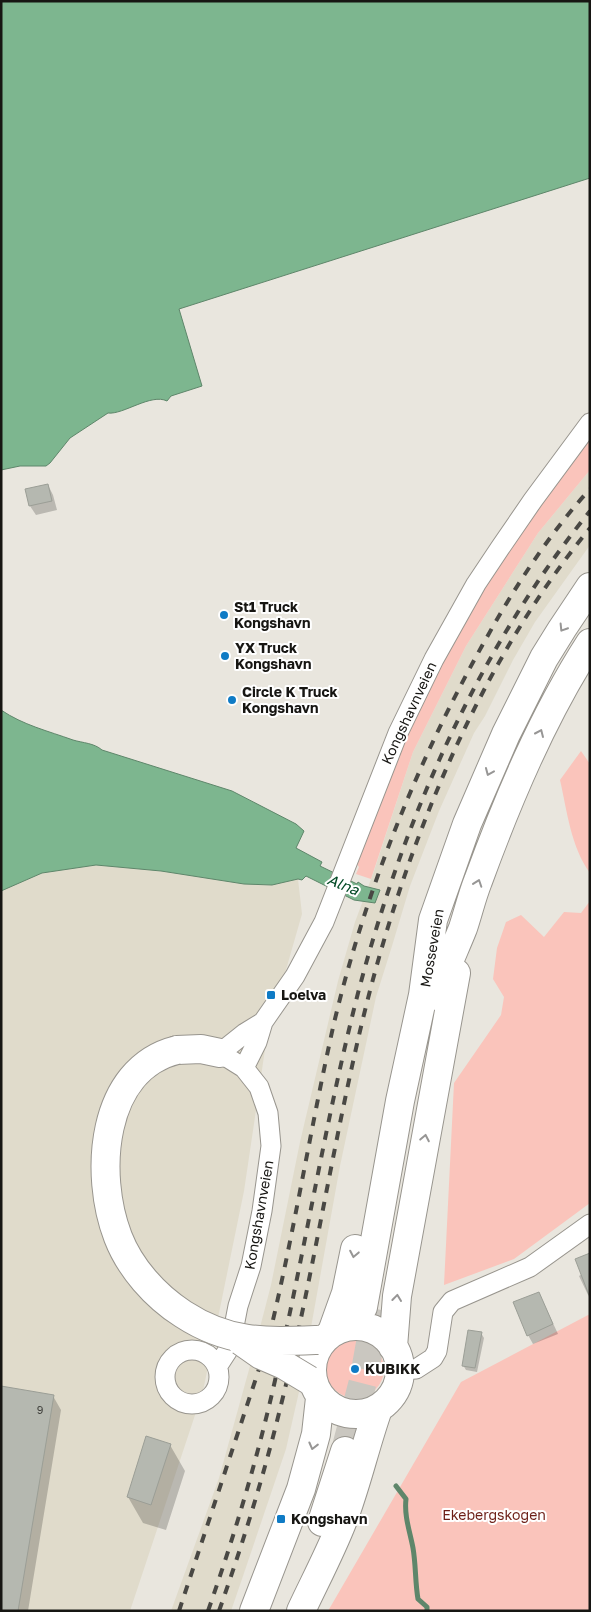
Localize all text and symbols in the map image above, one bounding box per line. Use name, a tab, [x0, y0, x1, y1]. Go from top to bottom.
place label: St1 Truck Kongshavn	[234, 598, 310, 631]
marker: St1 Truck Kongshavn	[218, 609, 230, 621]
one-way arrow	[559, 622, 569, 631]
place label: YX Truck Kongshavn	[235, 639, 311, 672]
marker: YX Truck Kongshavn	[219, 650, 231, 662]
street label: Kongshavnveien	[377, 659, 440, 767]
place label: Circle K Truck Kongshavn	[242, 683, 338, 716]
marker: Circle K Truck Kongshavn	[226, 694, 238, 706]
one-way arrow	[534, 729, 544, 738]
one-way arrow	[484, 768, 494, 776]
water label: Alna	[325, 870, 362, 899]
one-way arrow	[472, 879, 482, 887]
street label: Mosseveien	[416, 907, 447, 988]
place label: Loelva	[281, 986, 326, 1003]
marker: Loelva	[265, 989, 277, 1001]
one-way arrow	[420, 1134, 430, 1143]
street label: Kongshavnveien	[240, 1159, 277, 1271]
one-way arrow	[350, 1249, 360, 1258]
one-way arrow	[391, 1294, 402, 1302]
place label: KUBIKK	[365, 1360, 420, 1377]
marker: KUBIKK	[349, 1363, 361, 1375]
house number: 9	[37, 1403, 43, 1416]
one-way arrow	[309, 1441, 319, 1449]
park label: Ekebergskogen	[442, 1506, 546, 1523]
place label: Kongshavn	[291, 1510, 367, 1527]
marker: Kongshavn	[275, 1513, 287, 1525]

